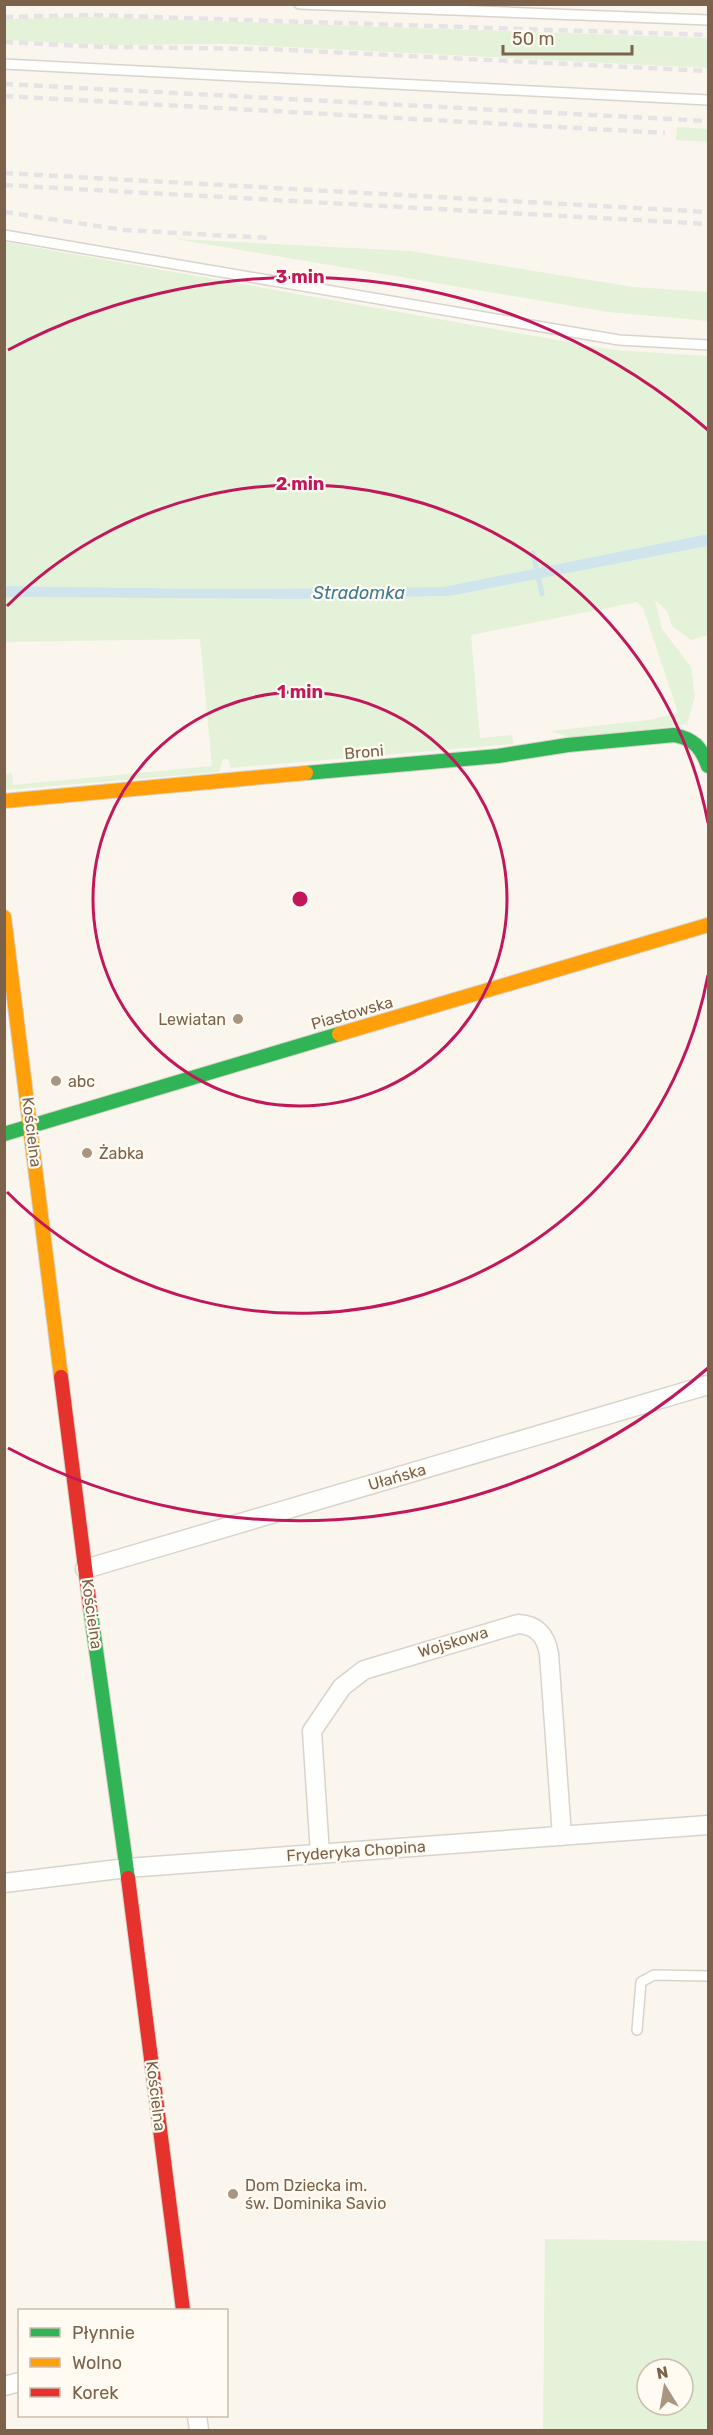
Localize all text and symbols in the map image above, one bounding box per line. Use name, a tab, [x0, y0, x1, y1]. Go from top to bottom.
scale bar	[503, 18, 632, 56]
text: 50 m	[512, 28, 555, 50]
text: 3 min	[276, 266, 324, 288]
text: 2 min	[276, 473, 324, 495]
water label: Stradomka	[313, 582, 406, 604]
text: 1 min	[277, 681, 323, 703]
street label: Broni	[344, 741, 384, 763]
centre of rings	[290, 889, 310, 909]
street label: Piastowska	[309, 992, 395, 1034]
place label: Lewiatan	[158, 1010, 226, 1029]
marker: Lewiatan	[231, 1012, 245, 1026]
place label: abc	[68, 1072, 95, 1091]
marker: abc	[49, 1074, 63, 1088]
street label: Kościelna	[18, 1096, 46, 1168]
place label: Żabka	[99, 1144, 144, 1163]
marker: Żabka	[80, 1146, 94, 1160]
street label: Ułańska	[366, 1460, 428, 1494]
street label: Kościelna	[78, 1578, 106, 1650]
street label: Wojskowa	[416, 1622, 490, 1662]
street label: Fryderyka Chopina	[286, 1837, 426, 1865]
street label: Kościelna	[142, 2060, 170, 2132]
place label: Dom Dziecka im. św. Dominika Savio	[245, 2176, 386, 2213]
marker: Dom Dziecka im. św. Dominika Savio	[226, 2187, 240, 2201]
legend	[18, 2309, 228, 2417]
text: Płynnie	[72, 2322, 135, 2344]
text: Wolno	[72, 2352, 122, 2374]
north arrow	[635, 2357, 695, 2417]
text: N	[655, 2362, 670, 2383]
text: Korek	[72, 2382, 119, 2404]

